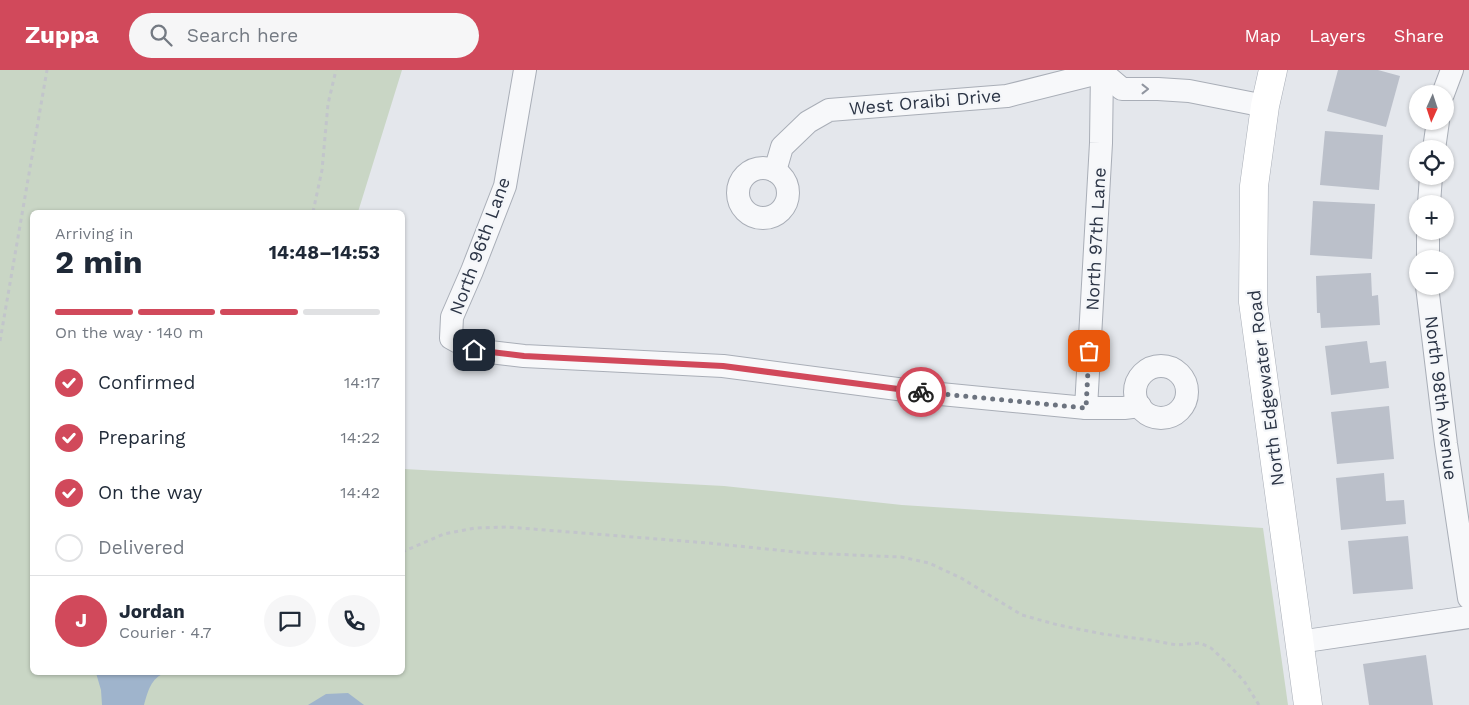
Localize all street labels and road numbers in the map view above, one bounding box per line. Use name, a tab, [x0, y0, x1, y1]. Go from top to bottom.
street label: West Oraibi Drive	[848, 84, 1002, 119]
street label: North 97th Lane	[1081, 167, 1110, 311]
street label: North 96th Lane	[445, 174, 514, 317]
street label: North Edgewater Road	[1243, 289, 1288, 487]
street label: North 98th Avenue	[1421, 315, 1462, 481]

